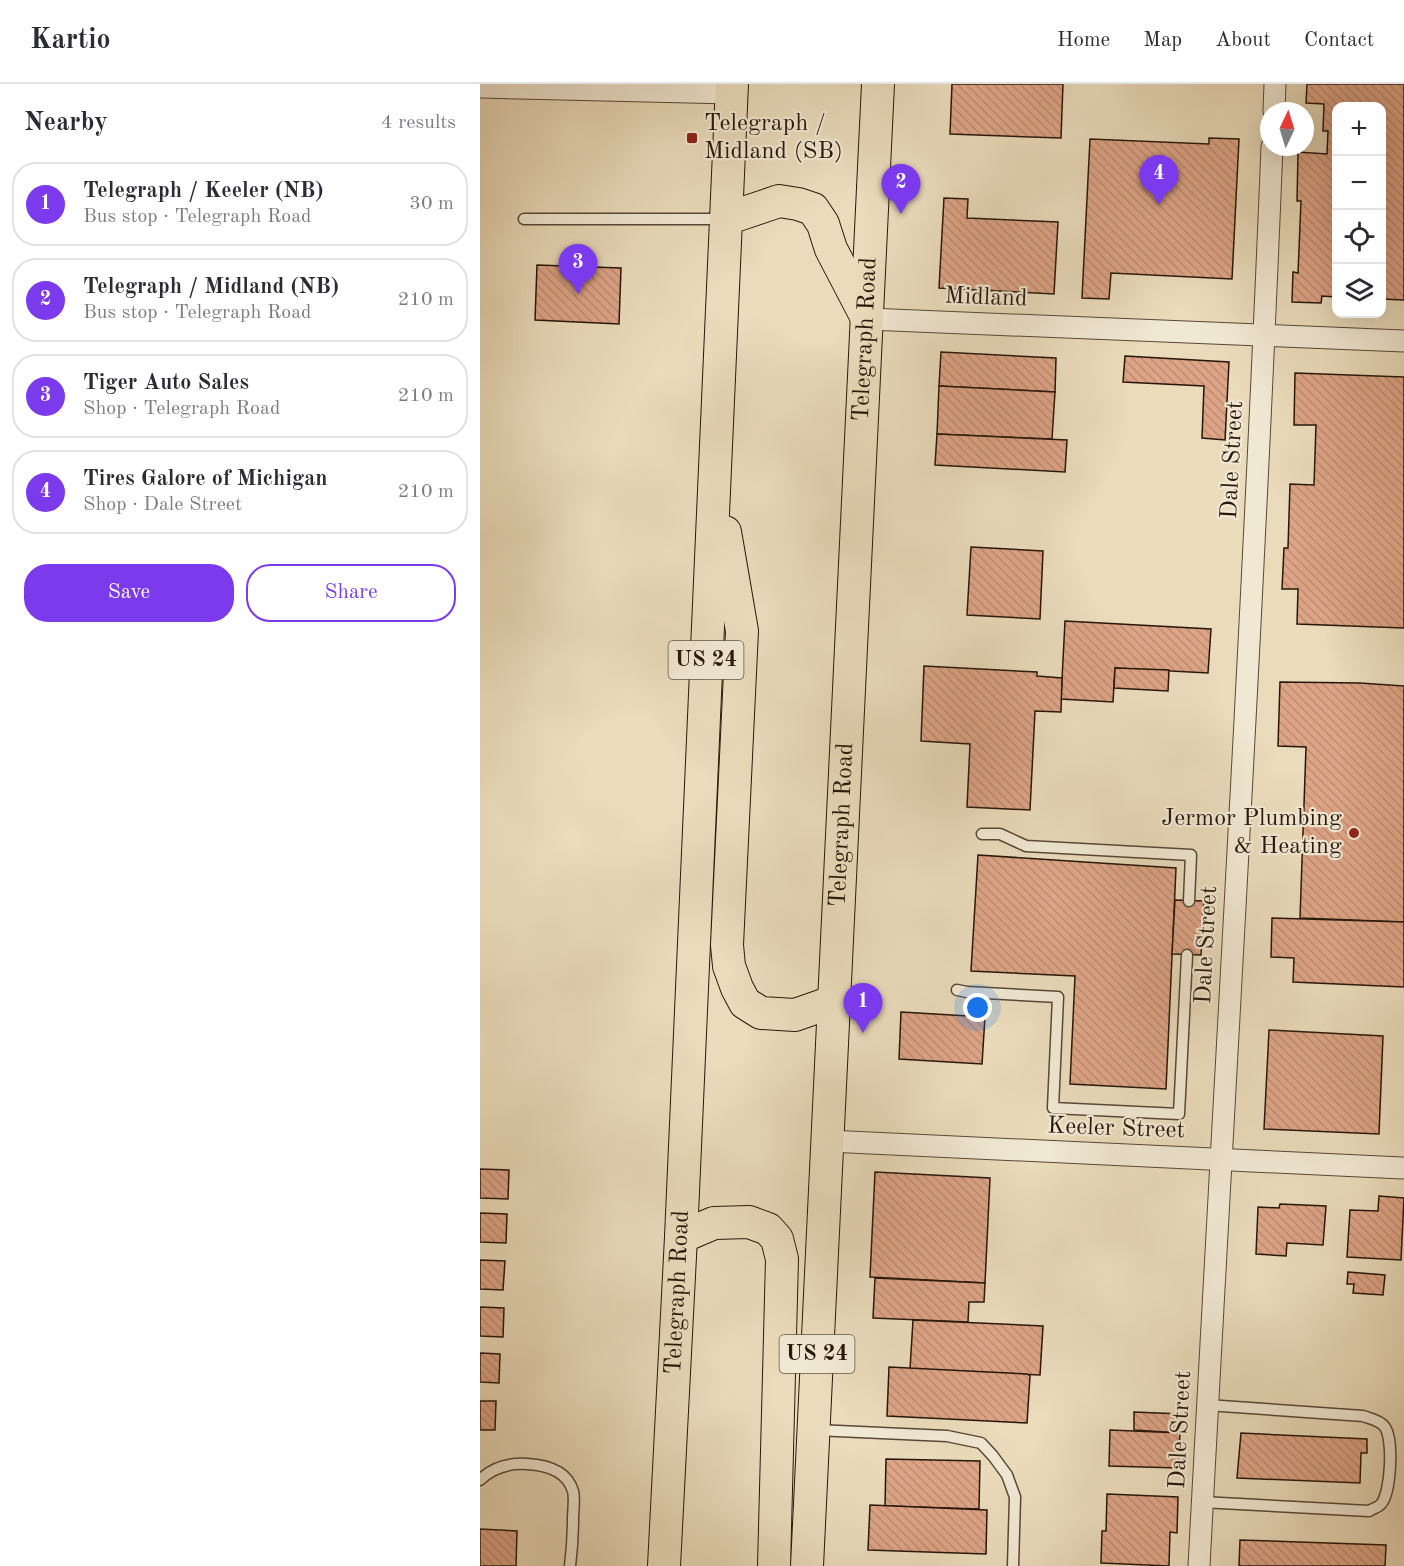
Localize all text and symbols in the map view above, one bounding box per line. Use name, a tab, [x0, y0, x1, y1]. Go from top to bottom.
text: Kartio	[30, 27, 111, 55]
text: Home	[1057, 30, 1110, 51]
text: Map	[1143, 30, 1182, 51]
text: About	[1215, 30, 1271, 51]
text: Contact	[1304, 30, 1374, 51]
north arrow	[1260, 102, 1314, 156]
map controls	[1332, 102, 1386, 318]
button: +	[1332, 102, 1386, 156]
text: Nearby	[24, 110, 108, 136]
place label: Telegraph / Midland (SB)	[704, 112, 843, 164]
text: 4 results	[381, 113, 456, 133]
marker: Telegraph / Midland (SB)	[685, 131, 699, 145]
pin: 4	[1140, 156, 1178, 205]
button: −	[1332, 156, 1386, 210]
pin: 2	[882, 164, 920, 214]
text: Telegraph / Keeler (NB)	[83, 180, 324, 202]
text: 1	[40, 194, 51, 214]
text: 30 m	[409, 194, 454, 214]
text: Bus stop · Telegraph Road	[83, 207, 312, 227]
button: locate	[1332, 210, 1386, 264]
pin: 3	[558, 244, 598, 294]
street label: Telegraph Road	[850, 257, 882, 422]
button: layers	[1332, 264, 1386, 318]
text: Telegraph / Midland (NB)	[83, 276, 339, 298]
street label: Midland	[944, 285, 1028, 311]
text: 2	[40, 290, 51, 310]
text: 210 m	[398, 290, 454, 310]
text: Bus stop · Telegraph Road	[83, 303, 312, 323]
text: Tiger Auto Sales	[83, 372, 249, 394]
text: 3	[40, 386, 51, 406]
text: 210 m	[398, 386, 454, 406]
text: Shop · Telegraph Road	[83, 399, 280, 419]
street label: Dale Street	[1218, 400, 1248, 520]
text: Tires Galore of Michigan	[83, 468, 328, 490]
text: 4	[40, 482, 51, 502]
text: 210 m	[398, 482, 454, 502]
text: Shop · Dale Street	[83, 495, 242, 515]
button: Save	[24, 564, 234, 622]
button: Share	[246, 564, 456, 622]
road number: US 24	[668, 641, 744, 679]
street label: Telegraph Road	[827, 742, 858, 908]
place label: Jermor Plumbing & Heating	[1161, 807, 1342, 859]
marker: Jermor Plumbing & Heating	[1347, 826, 1361, 840]
street label: Dale Street	[1192, 885, 1222, 1005]
pin: 1	[844, 984, 883, 1033]
your location	[963, 993, 992, 1022]
street label: Keeler Street	[1047, 1115, 1185, 1143]
street label: Telegraph Road	[662, 1210, 694, 1375]
road number: US 24	[780, 1335, 854, 1373]
street label: Dale Street	[1166, 1370, 1196, 1490]

